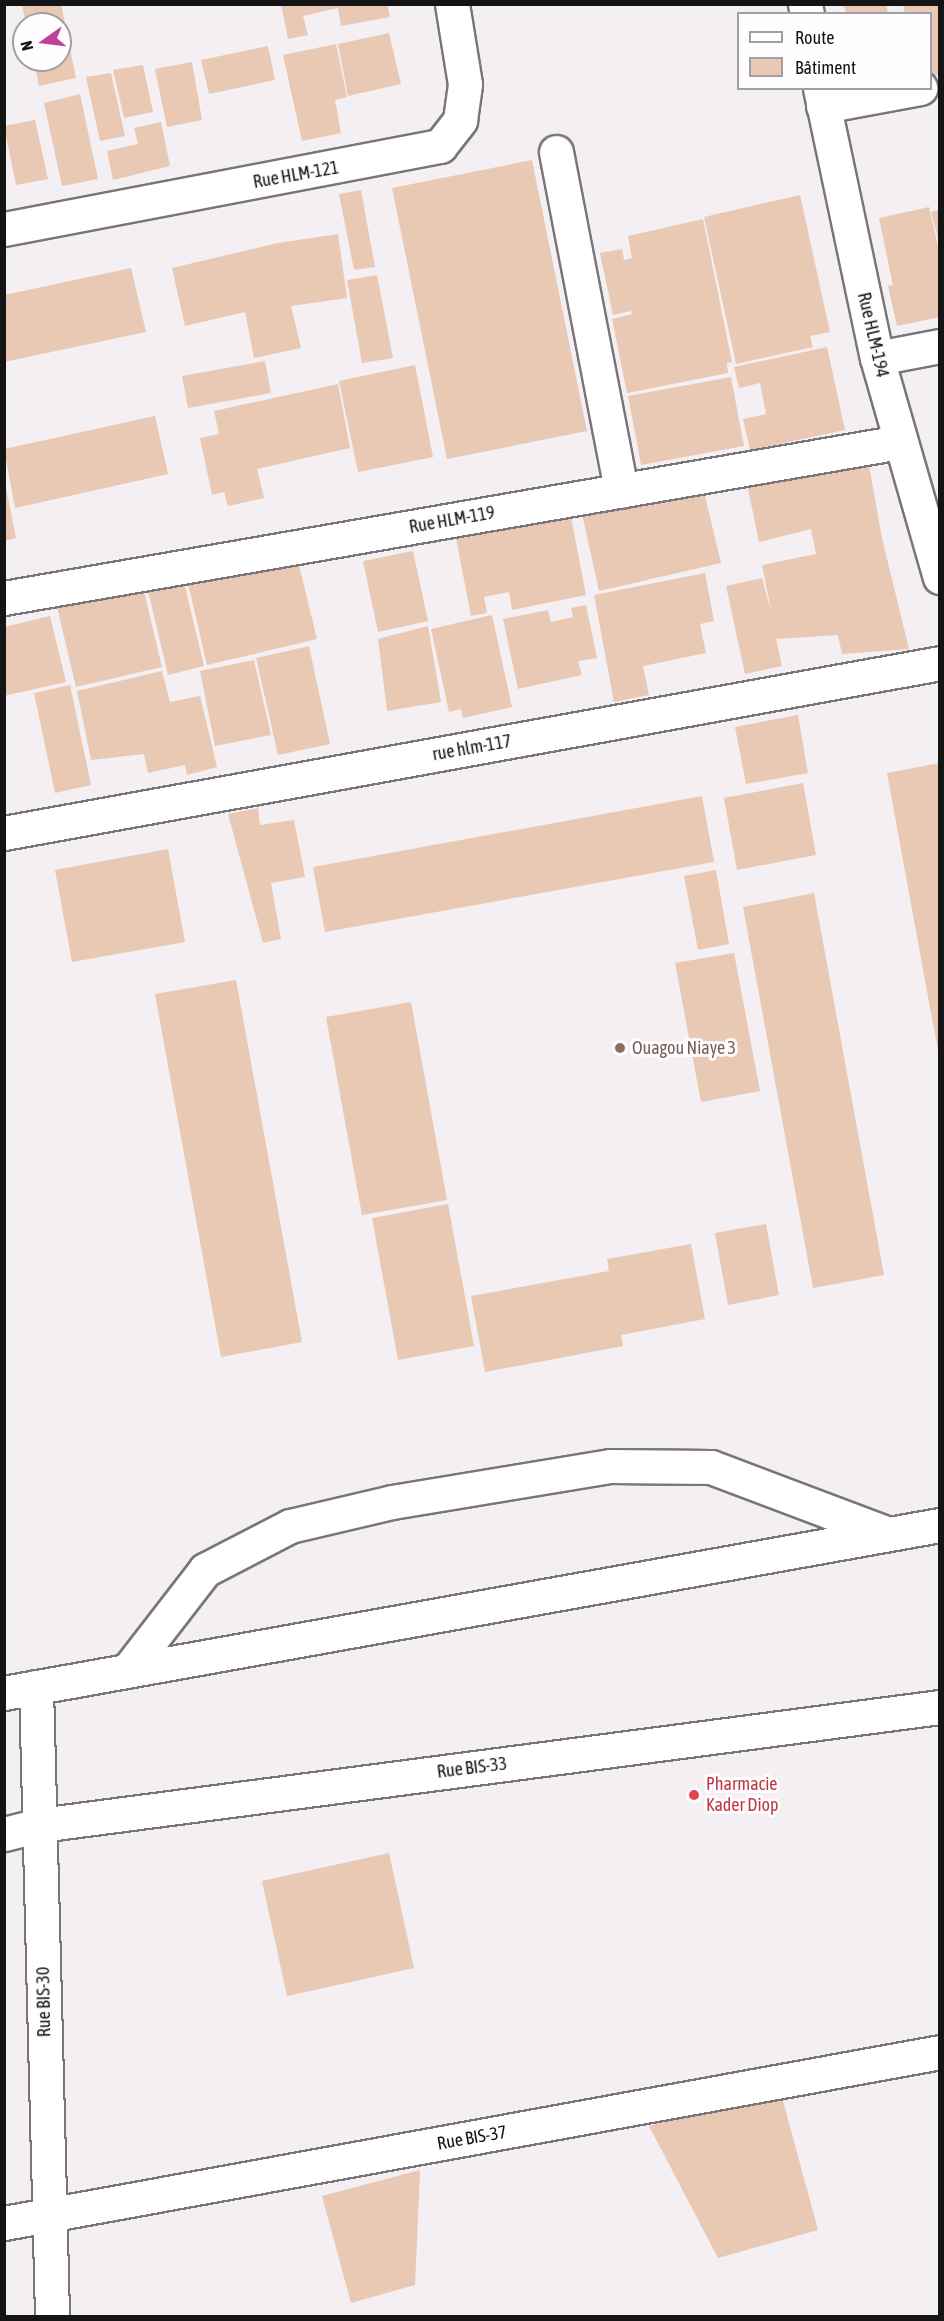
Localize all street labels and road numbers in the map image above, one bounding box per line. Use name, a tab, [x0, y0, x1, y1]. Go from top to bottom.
street label: Rue HLM-121	[251, 157, 341, 193]
street label: Rue HLM-194	[853, 290, 893, 380]
street label: Rue HLM-119	[407, 502, 497, 538]
street label: rue hlm-117	[431, 730, 513, 766]
street label: Rue BIS-33	[436, 1753, 508, 1783]
street label: Rue BIS-30	[33, 1967, 55, 2037]
street label: Rue BIS-37	[435, 2121, 509, 2155]

